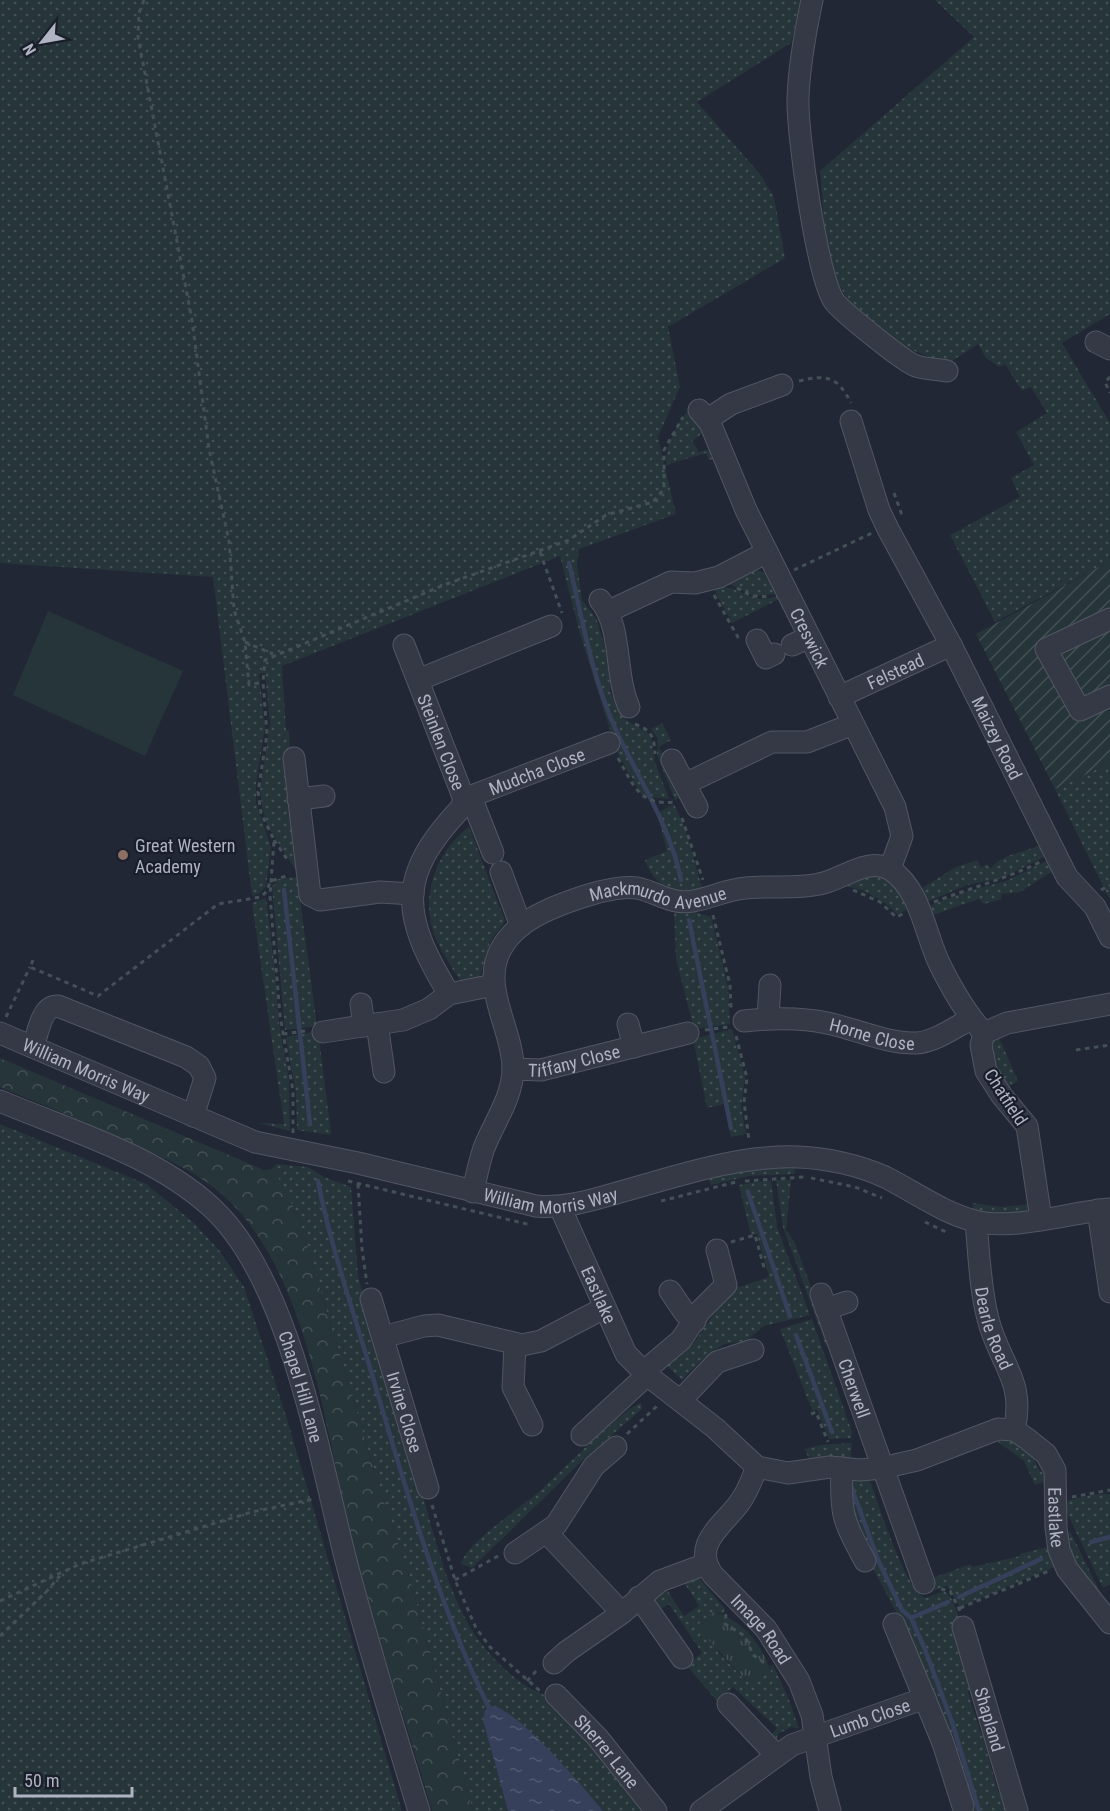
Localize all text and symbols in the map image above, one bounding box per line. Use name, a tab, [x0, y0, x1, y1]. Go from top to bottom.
north arrow	[12, 12, 72, 72]
text: N	[19, 40, 40, 59]
street label: Creswick	[786, 604, 834, 671]
street label: Felstead	[863, 649, 927, 693]
street label: Steinlen Close	[414, 691, 470, 793]
street label: Maizey Road	[968, 693, 1027, 783]
street label: Mudcha Close	[486, 743, 588, 799]
place label: Great Western Academy	[135, 835, 236, 877]
marker: Great Western Academy	[116, 848, 130, 862]
street label: Mackmurdo Avenue	[587, 877, 729, 913]
street label: Horne Close	[827, 1013, 915, 1054]
street label: William Morris Way	[20, 1034, 154, 1107]
street label: Tiffany Close	[528, 1040, 622, 1081]
street label: Chatfield	[980, 1065, 1032, 1129]
street label: William Morris Way	[481, 1183, 620, 1217]
street label: Eastlake	[577, 1263, 621, 1326]
street label: Dearle Road	[972, 1285, 1017, 1373]
street label: Chapel Hill Lane	[275, 1328, 328, 1445]
street label: Cherwell	[834, 1356, 875, 1421]
street label: Irvine Close	[383, 1369, 427, 1455]
street label: Eastlake	[1045, 1487, 1069, 1549]
street label: Image Road	[727, 1589, 796, 1668]
street label: Shapland	[971, 1685, 1009, 1754]
street label: Lumb Close	[827, 1694, 913, 1741]
street label: Sherrer Lane	[570, 1710, 644, 1792]
scale bar	[15, 1760, 132, 1798]
text: 50 m	[24, 1770, 59, 1791]

